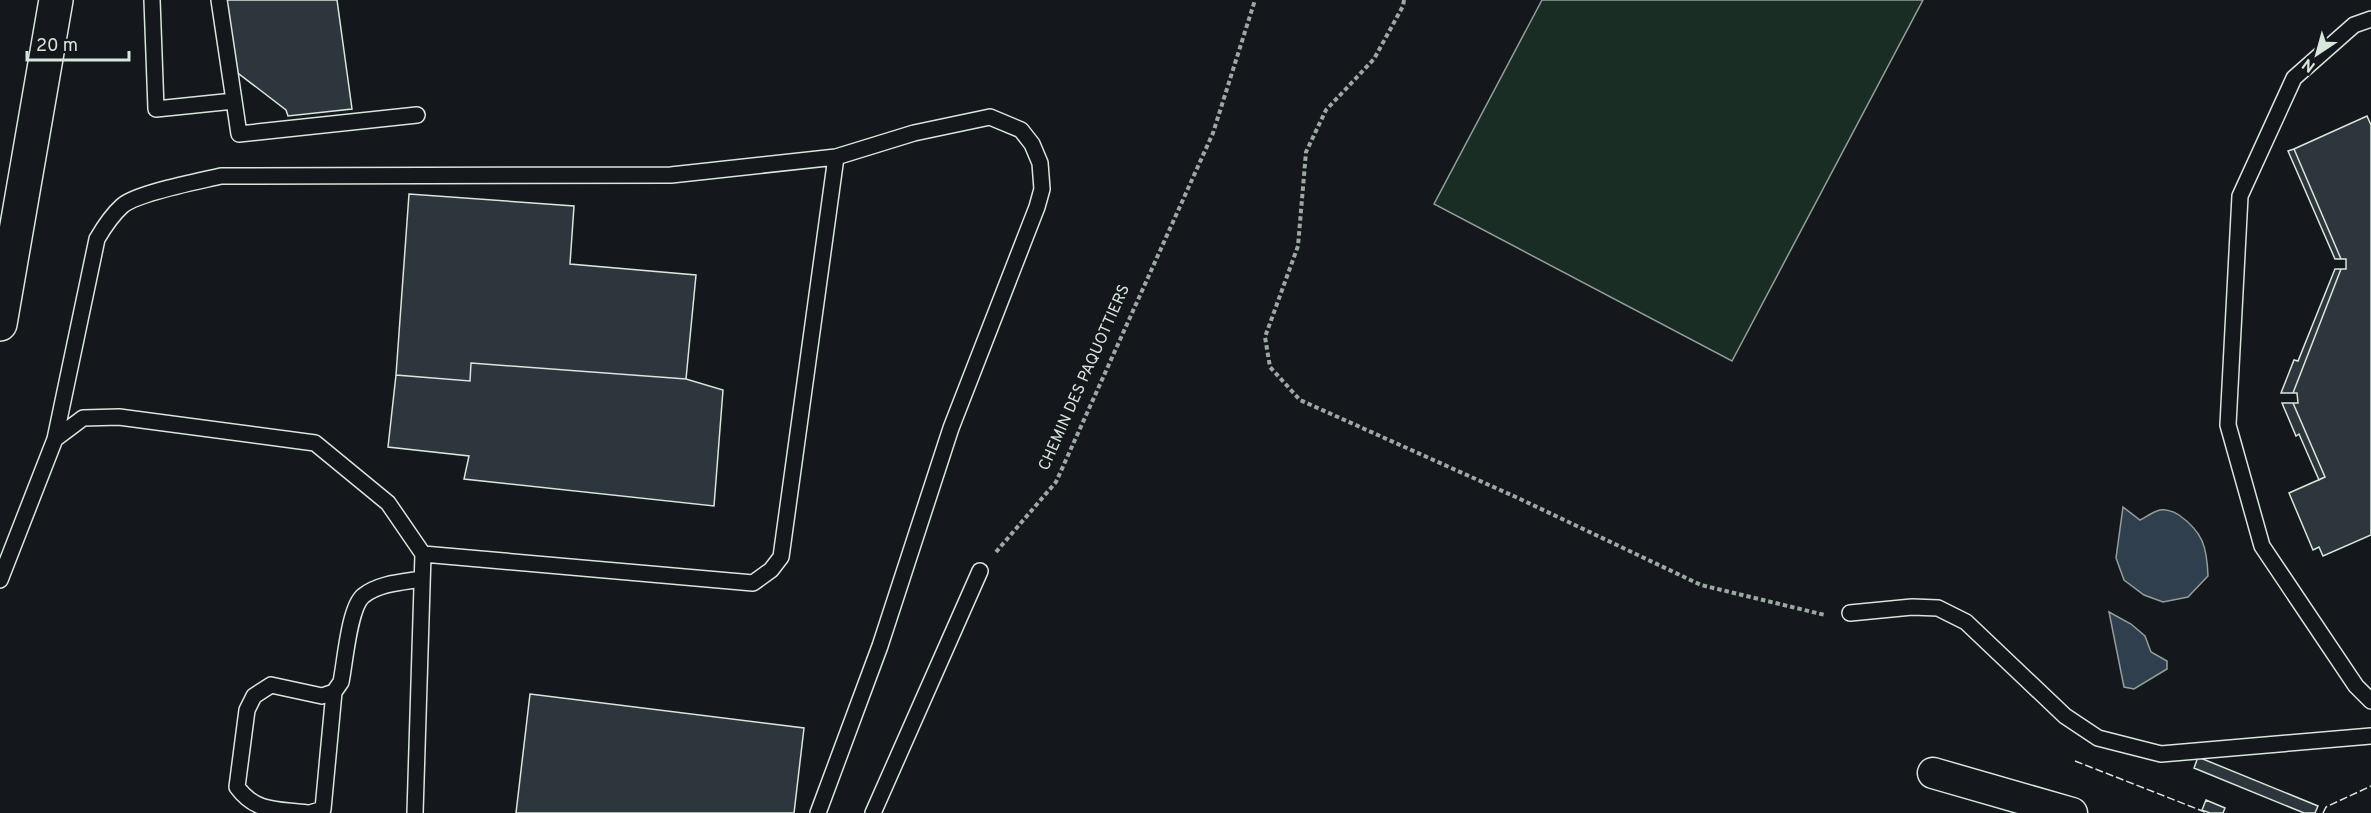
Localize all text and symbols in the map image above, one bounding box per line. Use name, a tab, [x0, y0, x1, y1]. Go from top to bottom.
scale bar	[27, 24, 129, 62]
north arrow	[2287, 24, 2347, 84]
text: 20 m	[36, 35, 78, 58]
text: N	[2299, 53, 2320, 76]
street label: CHEMIN DES PAQUOTTIERS	[1035, 282, 1135, 474]

